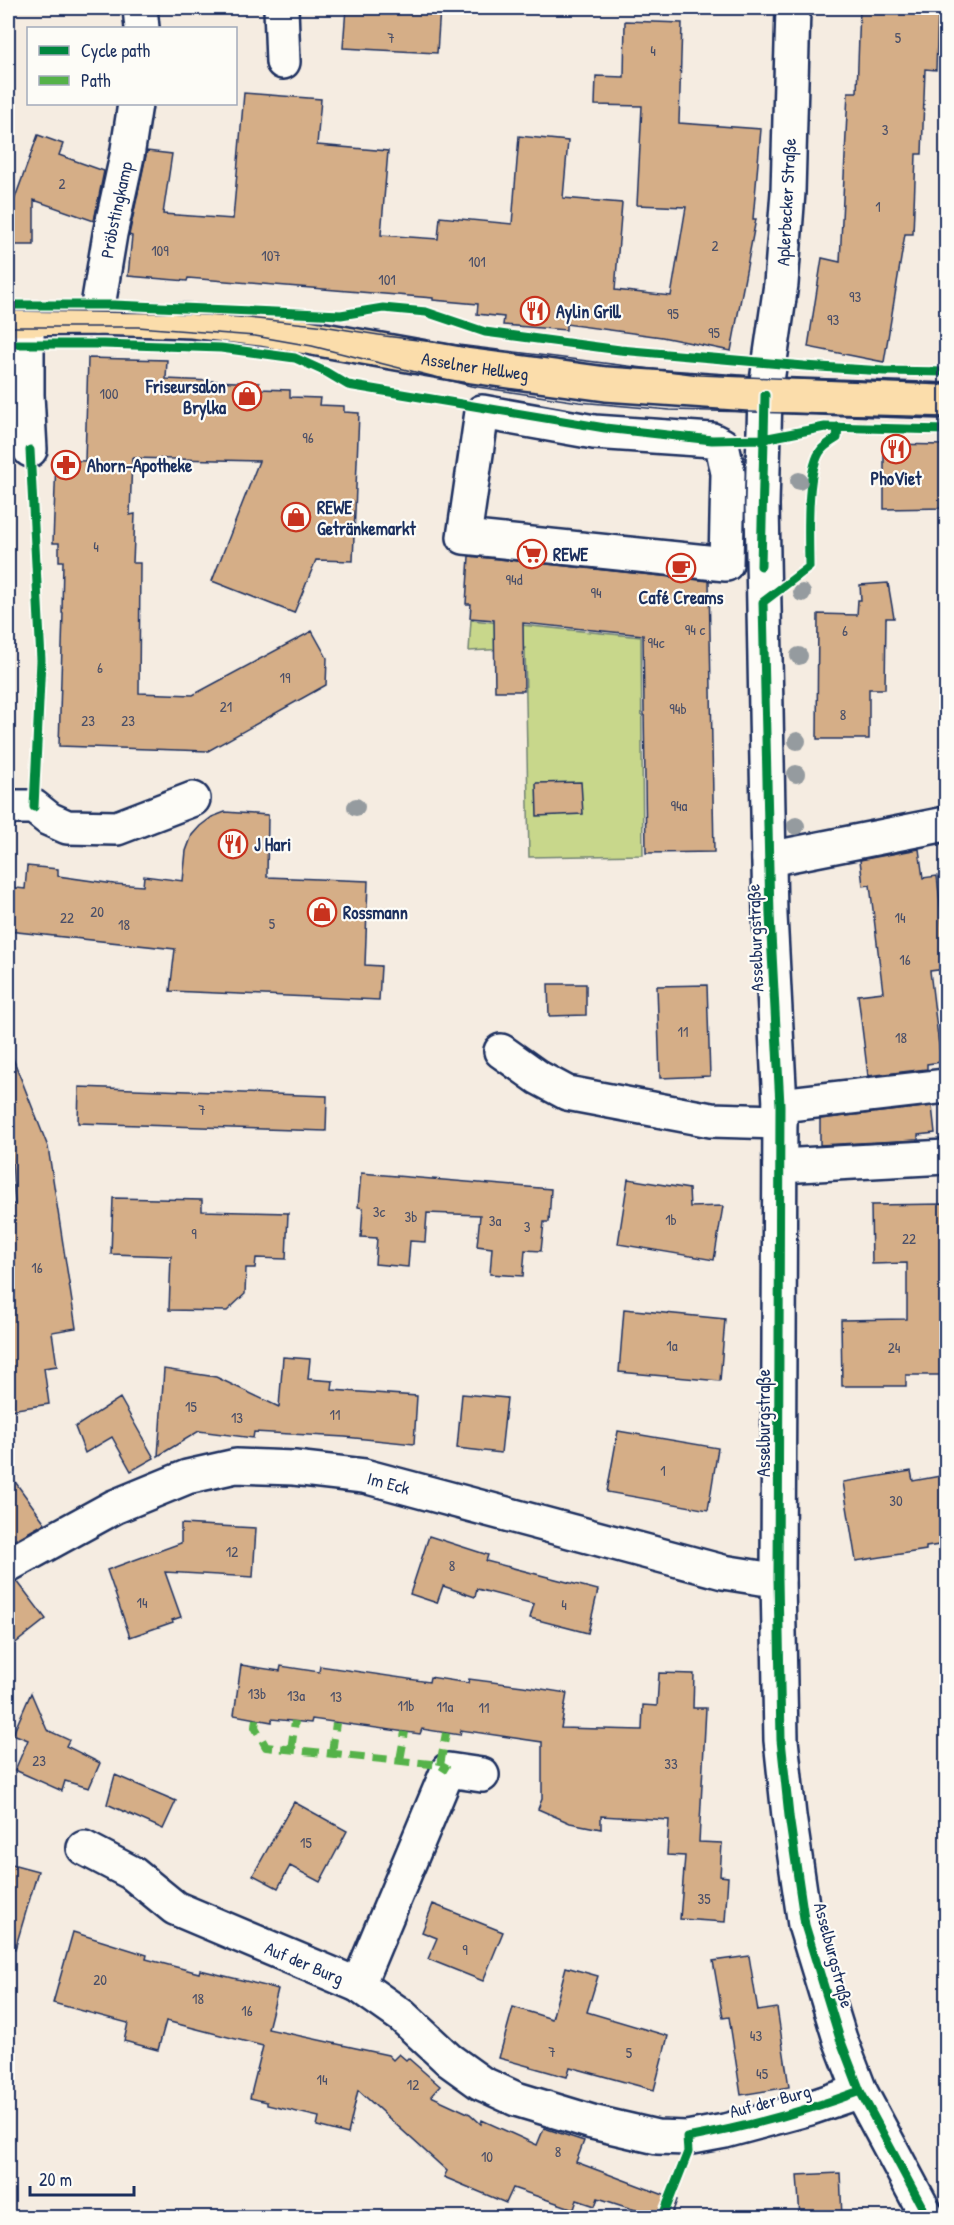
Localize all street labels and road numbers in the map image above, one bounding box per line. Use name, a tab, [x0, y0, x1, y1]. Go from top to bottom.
street label: Aplerbecker Straße	[770, 138, 802, 266]
street label: Pröbstingkamp	[94, 159, 138, 260]
street label: Asselner Hellweg	[420, 345, 530, 386]
street label: Asselburgstraße	[741, 884, 769, 992]
street label: Asselburgstraße	[751, 1369, 776, 1477]
street label: Im Eck	[365, 1465, 413, 1500]
street label: Asselburgstraße	[808, 1900, 860, 2010]
street label: Auf der Burg	[261, 1935, 348, 1990]
street label: Auf der Burg	[727, 2078, 813, 2124]

